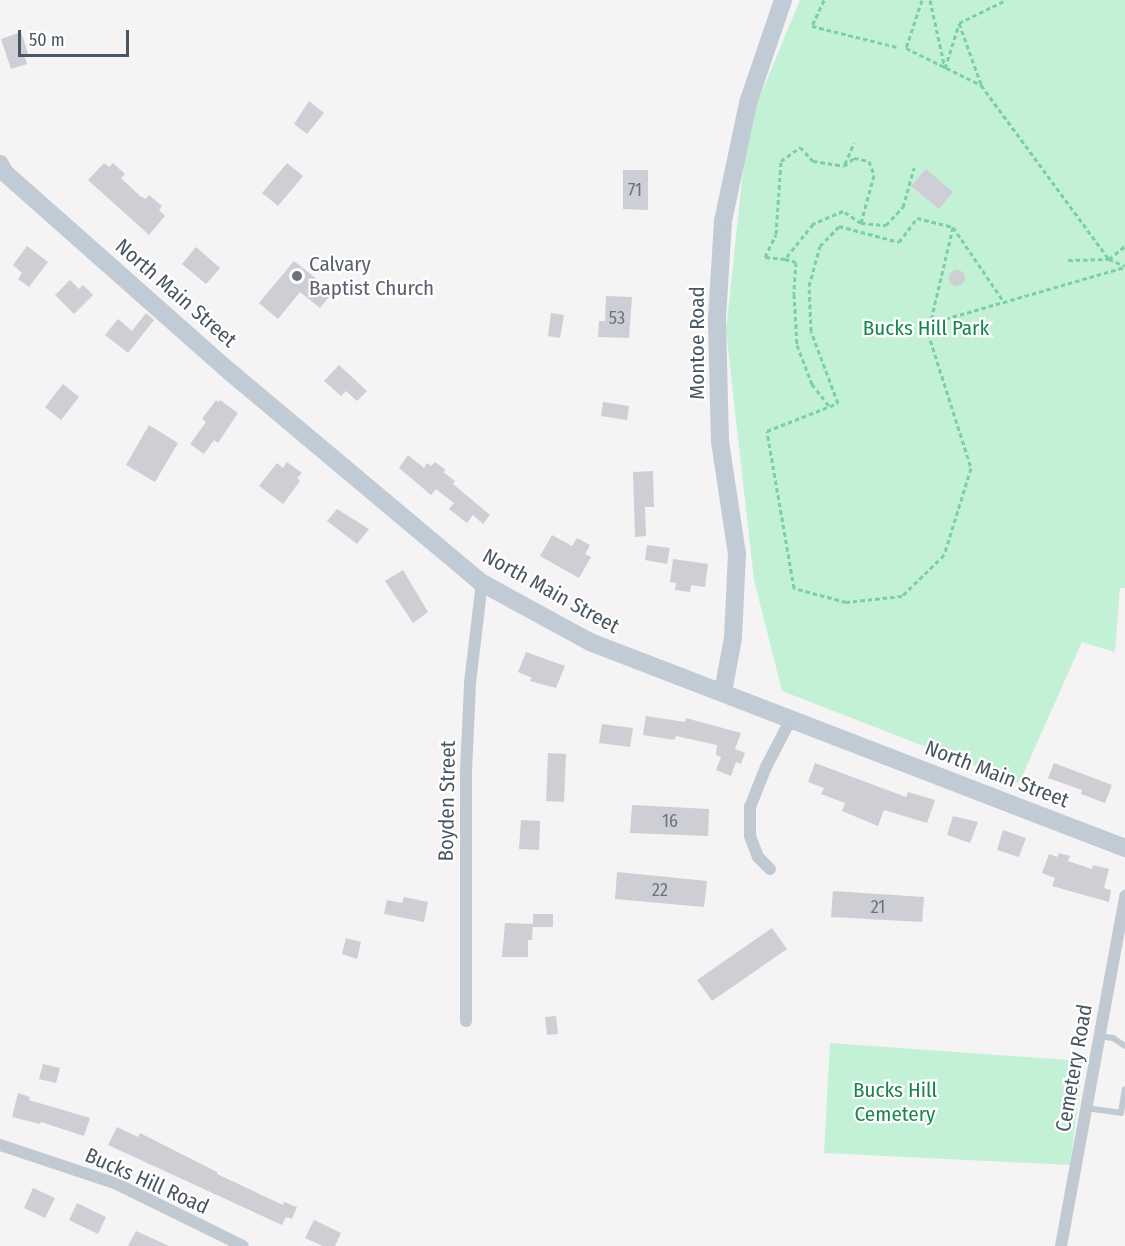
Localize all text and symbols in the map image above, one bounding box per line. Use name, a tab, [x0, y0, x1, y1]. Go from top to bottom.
scale bar	[21, 18, 132, 56]
text: 50 m	[29, 29, 65, 51]
house number: 71	[628, 179, 642, 201]
street label: North Main Street	[110, 234, 242, 352]
place label: Calvary Baptist Church	[309, 251, 434, 301]
marker: Calvary Baptist Church	[290, 269, 304, 283]
street label: Montoe Road	[684, 286, 710, 400]
house number: 53	[609, 307, 625, 329]
park label: Bucks Hill Park	[863, 315, 989, 341]
street label: North Main Street	[478, 543, 624, 639]
street label: North Main Street	[921, 735, 1073, 813]
street label: Boyden Street	[433, 740, 461, 862]
house number: 16	[662, 810, 678, 832]
house number: 22	[652, 879, 668, 901]
house number: 21	[871, 896, 885, 918]
street label: Cemetery Road	[1050, 1002, 1098, 1134]
park label: Bucks Hill Cemetery	[853, 1077, 937, 1127]
street label: Bucks Hill Road	[81, 1143, 213, 1219]

